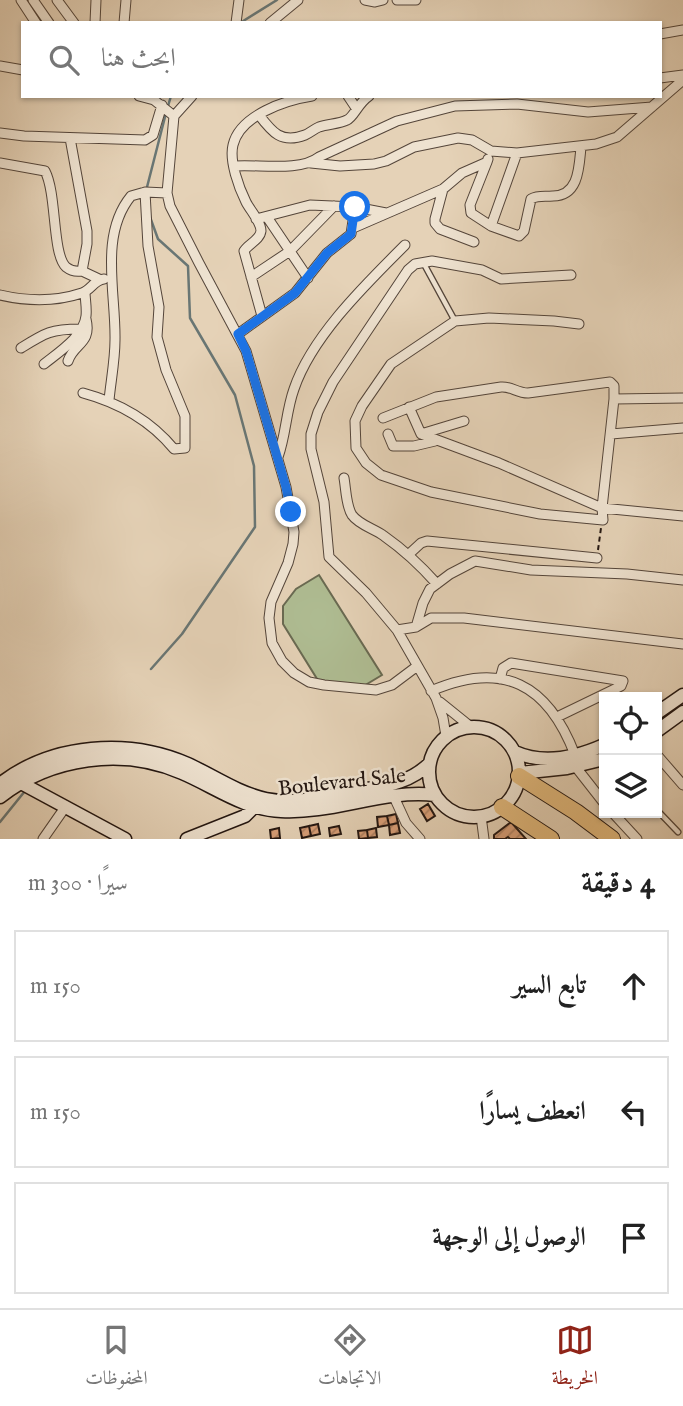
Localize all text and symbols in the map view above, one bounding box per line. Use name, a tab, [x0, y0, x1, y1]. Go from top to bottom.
search box	[21, 21, 662, 98]
icon: search	[45, 41, 83, 79]
text: ابحث هنا	[101, 42, 176, 75]
route start	[339, 191, 370, 222]
route end	[275, 496, 306, 527]
map controls	[599, 692, 662, 818]
button: locate	[599, 692, 662, 755]
button: layers	[599, 755, 662, 818]
street label: Boulevard Sale	[277, 763, 408, 803]
text: 4 دقيقة	[581, 865, 655, 903]
text: سيرًا · 300 m	[28, 869, 128, 898]
icon: ahead	[615, 967, 653, 1005]
text: تابع السير	[512, 969, 586, 1002]
text: 150 m	[30, 972, 81, 1001]
icon: left	[615, 1093, 653, 1131]
text: انعطف يسارًا	[479, 1095, 586, 1128]
text: 150 m	[30, 1098, 81, 1127]
icon: arrive	[615, 1219, 653, 1257]
text: الوصول إلى الوجهة	[432, 1221, 586, 1254]
tab: المحفوظات	[85, 1321, 148, 1396]
tab: الاتجاهات	[318, 1321, 381, 1396]
tab: الخريطة	[552, 1321, 598, 1396]

